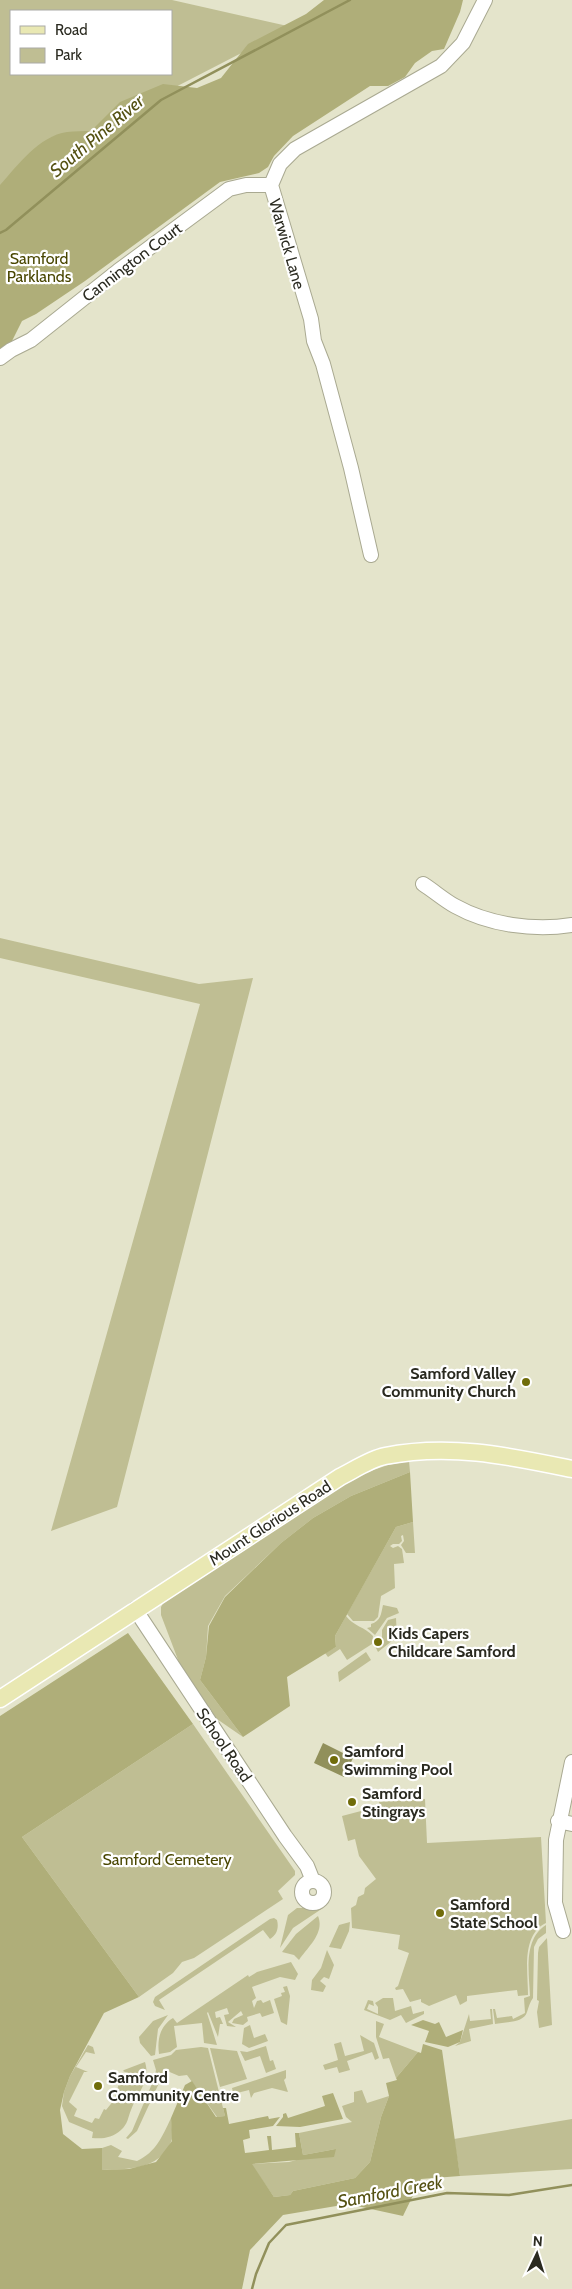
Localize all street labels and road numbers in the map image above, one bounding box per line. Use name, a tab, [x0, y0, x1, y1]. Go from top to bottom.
street label: Warwick Lane	[265, 197, 309, 291]
street label: Cannington Court	[78, 218, 186, 306]
street label: Mount Glorious Road	[205, 1476, 335, 1570]
street label: School Road	[192, 1704, 256, 1786]

